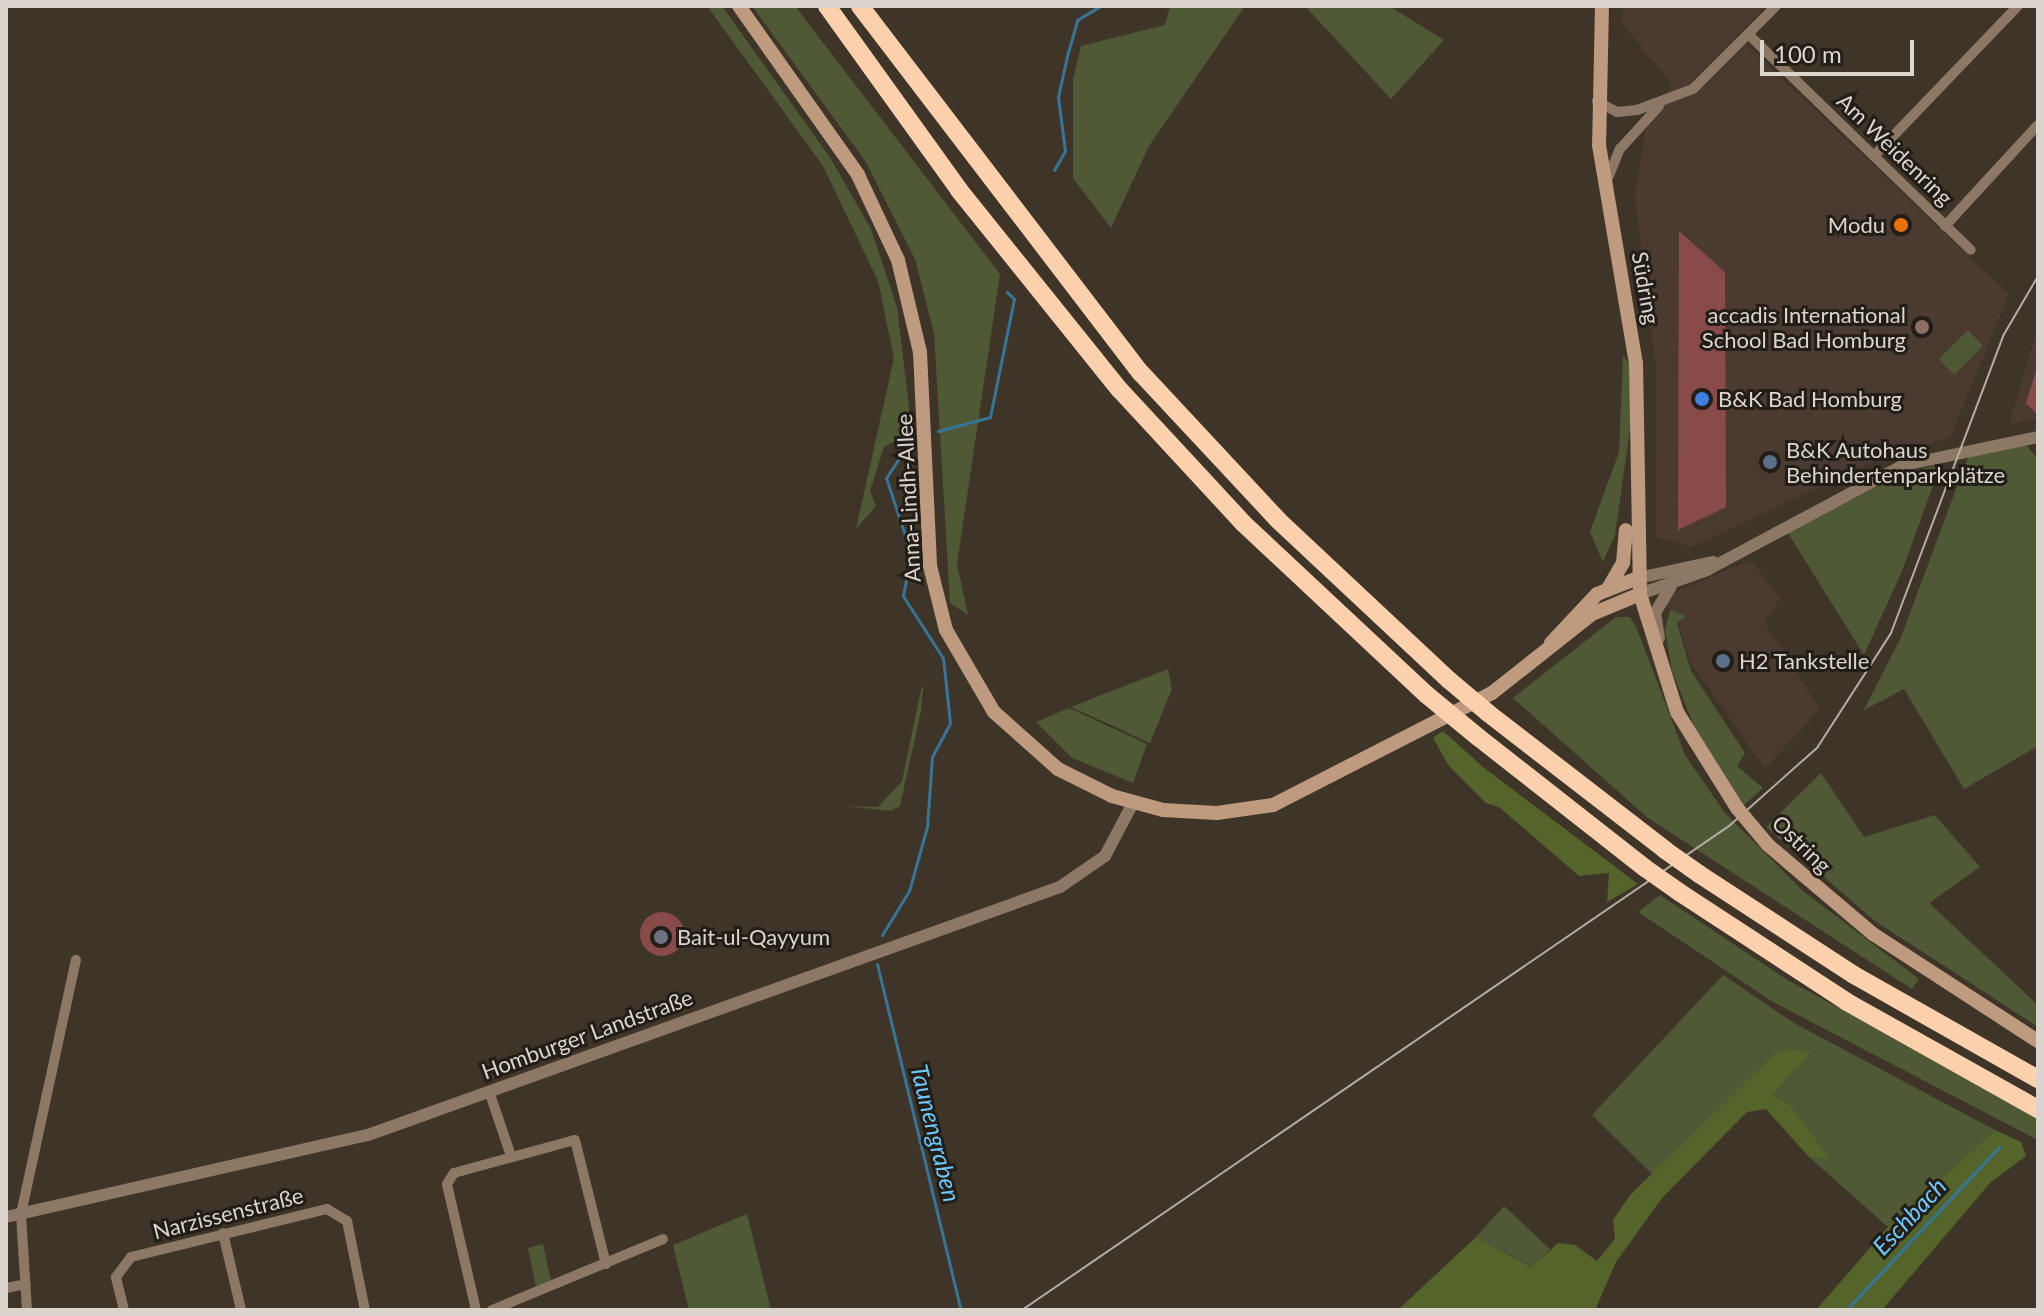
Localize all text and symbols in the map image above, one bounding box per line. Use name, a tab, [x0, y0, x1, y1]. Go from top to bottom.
scale bar	[1764, 24, 1918, 74]
text: 100 m	[1774, 39, 1842, 68]
street label: Am Weidenring	[1832, 87, 1958, 211]
place label: Modu	[1828, 212, 1885, 238]
marker: Modu	[1892, 216, 1910, 234]
street label: Südring	[1627, 250, 1665, 326]
place label: accadis International School Bad Homburg	[1702, 301, 1906, 352]
marker: accadis International School Bad Homburg	[1913, 318, 1931, 336]
place label: B&K Bad Homburg	[1718, 386, 1902, 412]
marker: B&K Bad Homburg	[1693, 390, 1711, 408]
street label: Anna-Lindh-Allee	[890, 413, 926, 583]
place label: B&K Autohaus Behindertenparkplätze	[1786, 436, 2005, 488]
marker: B&K Autohaus Behindertenparkplätze	[1761, 453, 1779, 471]
place label: H2 Tankstelle	[1739, 648, 1870, 674]
marker: H2 Tankstelle	[1714, 652, 1732, 670]
street label: Ostring	[1767, 810, 1837, 878]
place label: Bait-ul-Qayyum	[677, 924, 830, 950]
marker: Bait-ul-Qayyum	[652, 928, 670, 946]
street label: Homburger Landstraße	[478, 983, 696, 1085]
water label: Taunengraben	[905, 1061, 967, 1205]
water label: Eschbach	[1866, 1172, 1952, 1260]
street label: Narzissenstraße	[150, 1182, 306, 1244]

